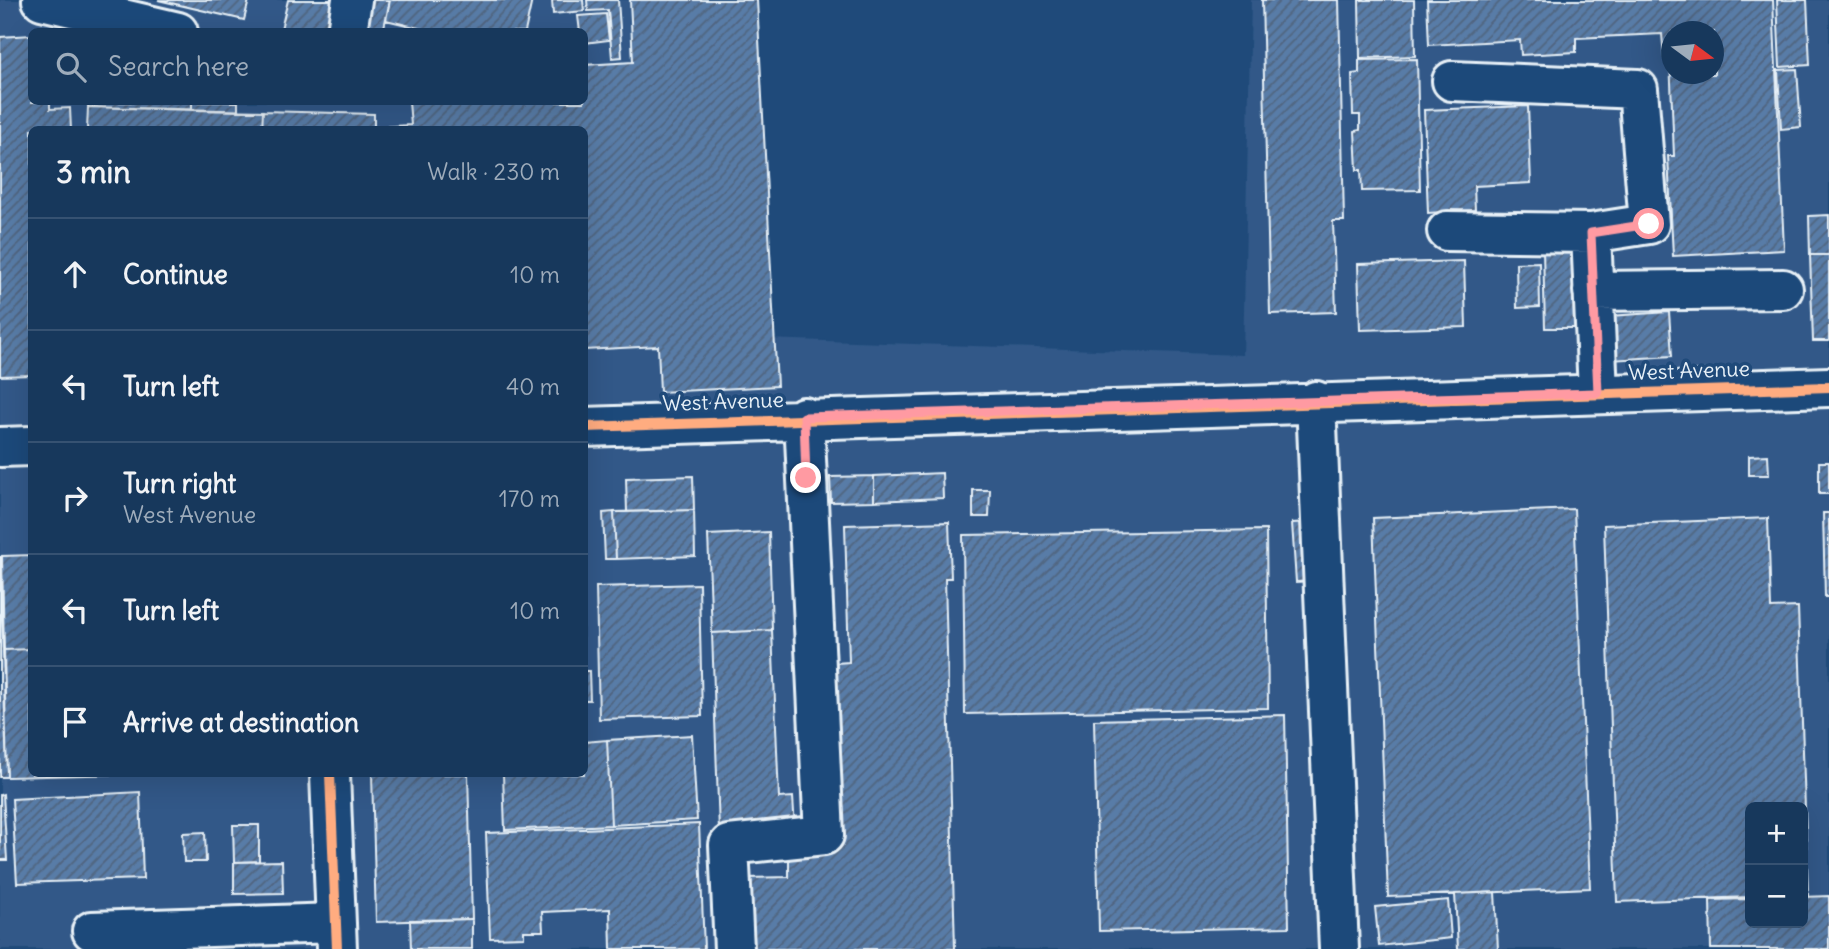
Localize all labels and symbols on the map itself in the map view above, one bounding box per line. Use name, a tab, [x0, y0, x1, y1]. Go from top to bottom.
north arrow	[1661, 21, 1724, 84]
route start	[1633, 208, 1664, 239]
street label: West Avenue	[1628, 355, 1750, 386]
street label: West Avenue	[662, 386, 784, 417]
route end	[790, 462, 821, 493]

